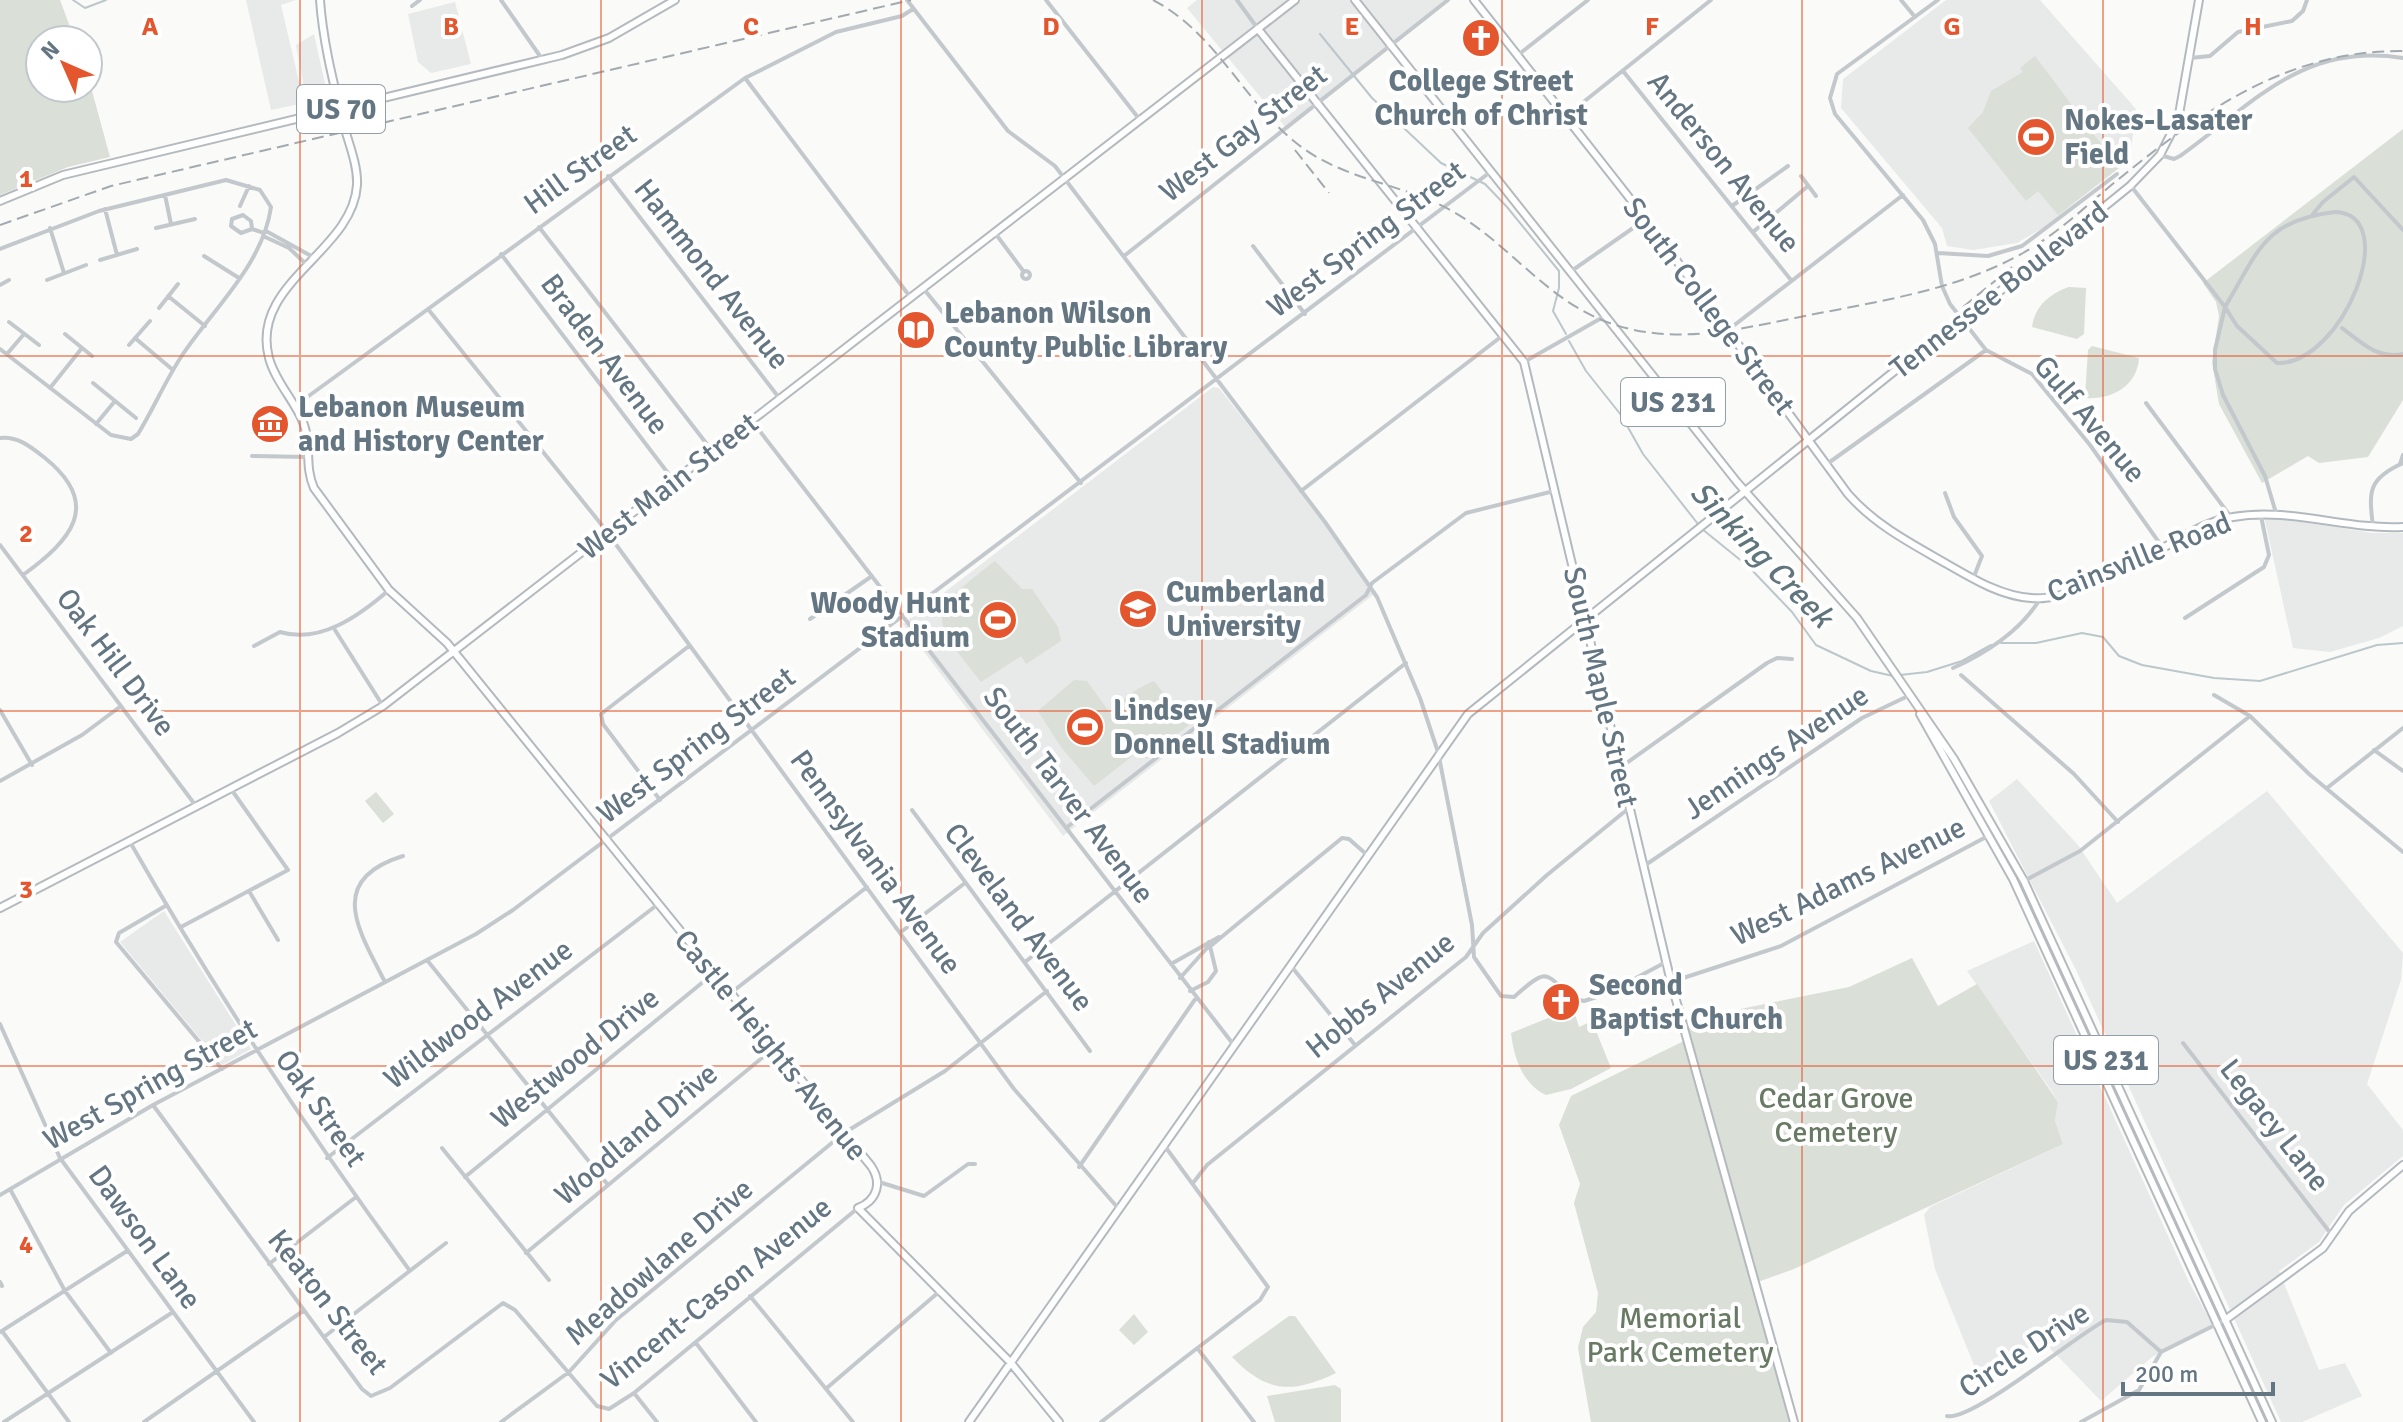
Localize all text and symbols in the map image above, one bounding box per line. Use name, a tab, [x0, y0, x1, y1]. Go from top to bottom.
text: A	[142, 11, 159, 43]
text: B	[443, 11, 459, 43]
text: C	[743, 11, 759, 43]
text: D	[1042, 11, 1060, 43]
text: E	[1345, 11, 1359, 43]
text: F	[1645, 11, 1659, 43]
text: G	[1943, 11, 1961, 43]
text: H	[2244, 11, 2262, 43]
church icon: College Street Church of Christ	[1460, 17, 1502, 59]
north arrow	[24, 24, 104, 104]
text: N	[35, 35, 65, 65]
street label: West Gay Street	[1152, 56, 1334, 210]
place label: College Street Church of Christ	[1374, 63, 1588, 134]
street label: Anderson Avenue	[1639, 64, 1808, 260]
road number: US 70	[297, 85, 385, 133]
place label: Nokes-Lasater Field	[2064, 102, 2253, 173]
street label: Hill Street	[517, 116, 644, 223]
sports icon: Nokes-Lasater Field	[2015, 116, 2057, 158]
street label: West Spring Street	[1260, 153, 1473, 326]
text: 1	[19, 163, 33, 195]
street label: Hammond Avenue	[626, 172, 797, 377]
street label: South College Street	[1615, 190, 1803, 423]
street label: Tennessee Boulevard	[1883, 194, 2116, 387]
street label: Braden Avenue	[532, 267, 677, 442]
place label: Lebanon Wilson County Public Library	[944, 295, 1228, 366]
library icon: Lebanon Wilson County Public Library	[895, 309, 937, 351]
street label: Gulf Avenue	[2026, 348, 2154, 491]
road number: US 231	[1621, 378, 1725, 426]
place label: Lebanon Museum and History Center	[298, 389, 544, 460]
museum icon: Lebanon Museum and History Center	[249, 403, 291, 445]
street label: West Main Street	[571, 405, 766, 568]
water label: Sinking Creek	[1682, 473, 1843, 638]
street label: Cainsville Road	[2042, 504, 2237, 611]
text: 2	[19, 518, 33, 550]
street label: South Maple Street	[1555, 563, 1646, 811]
place label: Cumberland University	[1166, 574, 1325, 645]
street label: Oak Hill Drive	[48, 581, 183, 744]
place label: Woody Hunt Stadium	[810, 585, 970, 656]
school or university icon: Cumberland University	[1117, 588, 1159, 630]
sports icon: Woody Hunt Stadium	[977, 599, 1019, 641]
street label: West Spring Street	[590, 659, 803, 832]
street label: Jennings Avenue	[1677, 677, 1876, 828]
street label: South Tarver Avenue	[975, 680, 1162, 911]
place label: Lindsey Donnell Stadium	[1113, 692, 1331, 763]
sports icon: Lindsey Donnell Stadium	[1064, 706, 1106, 748]
street label: Pennsylvania Avenue	[782, 743, 969, 982]
street label: West Adams Avenue	[1725, 809, 1972, 954]
street label: Cleveland Avenue	[936, 816, 1101, 1019]
text: 3	[19, 874, 33, 906]
street label: Castle Heights Avenue	[666, 922, 875, 1168]
street label: Hobbs Avenue	[1298, 924, 1462, 1067]
street label: Wildwood Avenue	[377, 931, 580, 1097]
place label: Second Baptist Church	[1589, 967, 1783, 1038]
street label: Westwood Drive	[484, 979, 667, 1137]
church icon: Second Baptist Church	[1540, 981, 1582, 1023]
street label: West Spring Street	[37, 1010, 264, 1159]
road number: US 231	[2054, 1036, 2158, 1084]
street label: Oak Street	[267, 1043, 374, 1174]
street label: Legacy Lane	[2212, 1052, 2338, 1199]
street label: Woodland Drive	[547, 1055, 725, 1213]
park label: Cedar Grove Cemetery	[1759, 1080, 1914, 1151]
street label: Dawson Lane	[80, 1158, 209, 1317]
street label: Meadowlane Drive	[558, 1171, 761, 1354]
street label: Vincent-Cason Avenue	[593, 1189, 839, 1398]
street label: Keaton Street	[259, 1222, 396, 1382]
text: 4	[19, 1229, 33, 1261]
street label: Circle Drive	[1952, 1295, 2096, 1406]
park label: Memorial Park Cemetery	[1586, 1300, 1774, 1371]
scale bar	[2123, 1346, 2273, 1396]
text: 200 m	[2135, 1359, 2198, 1389]

